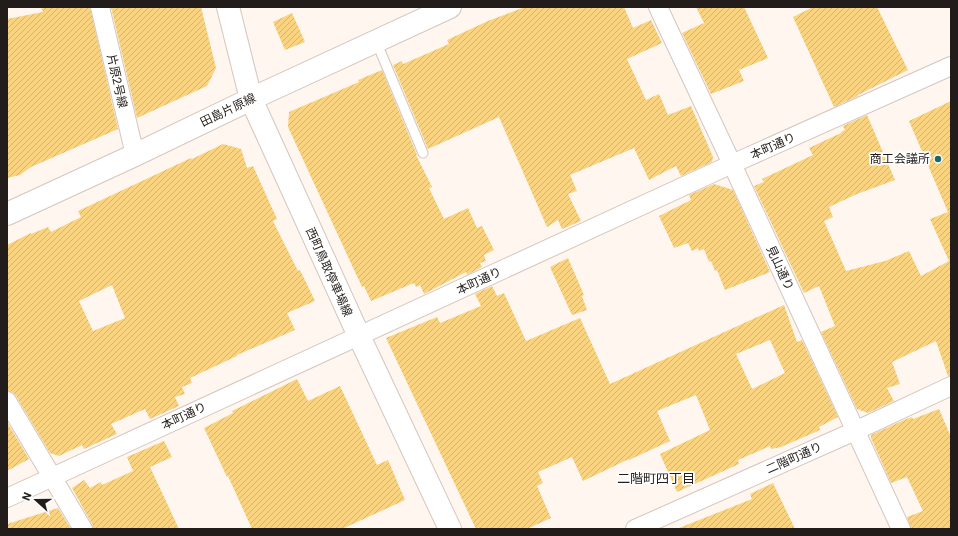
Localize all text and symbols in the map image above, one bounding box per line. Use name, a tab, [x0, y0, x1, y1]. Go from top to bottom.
street label: 片原2号線	[104, 53, 130, 109]
street label: 田島片原線	[198, 91, 258, 129]
street label: 本町通り	[748, 130, 798, 162]
place label: 商工会議所	[870, 152, 930, 166]
marker: 商工会議所	[933, 154, 943, 164]
street label: 西町鳥取停車場線	[303, 225, 355, 319]
street label: 見山通り	[764, 243, 796, 293]
street label: 本町通り	[454, 265, 504, 297]
street label: 本町通り	[159, 400, 209, 432]
street label: 二階町通り	[764, 439, 824, 477]
district label: 二階町四丁目	[617, 471, 695, 486]
north arrow	[16, 480, 56, 520]
text: N	[20, 490, 35, 503]

